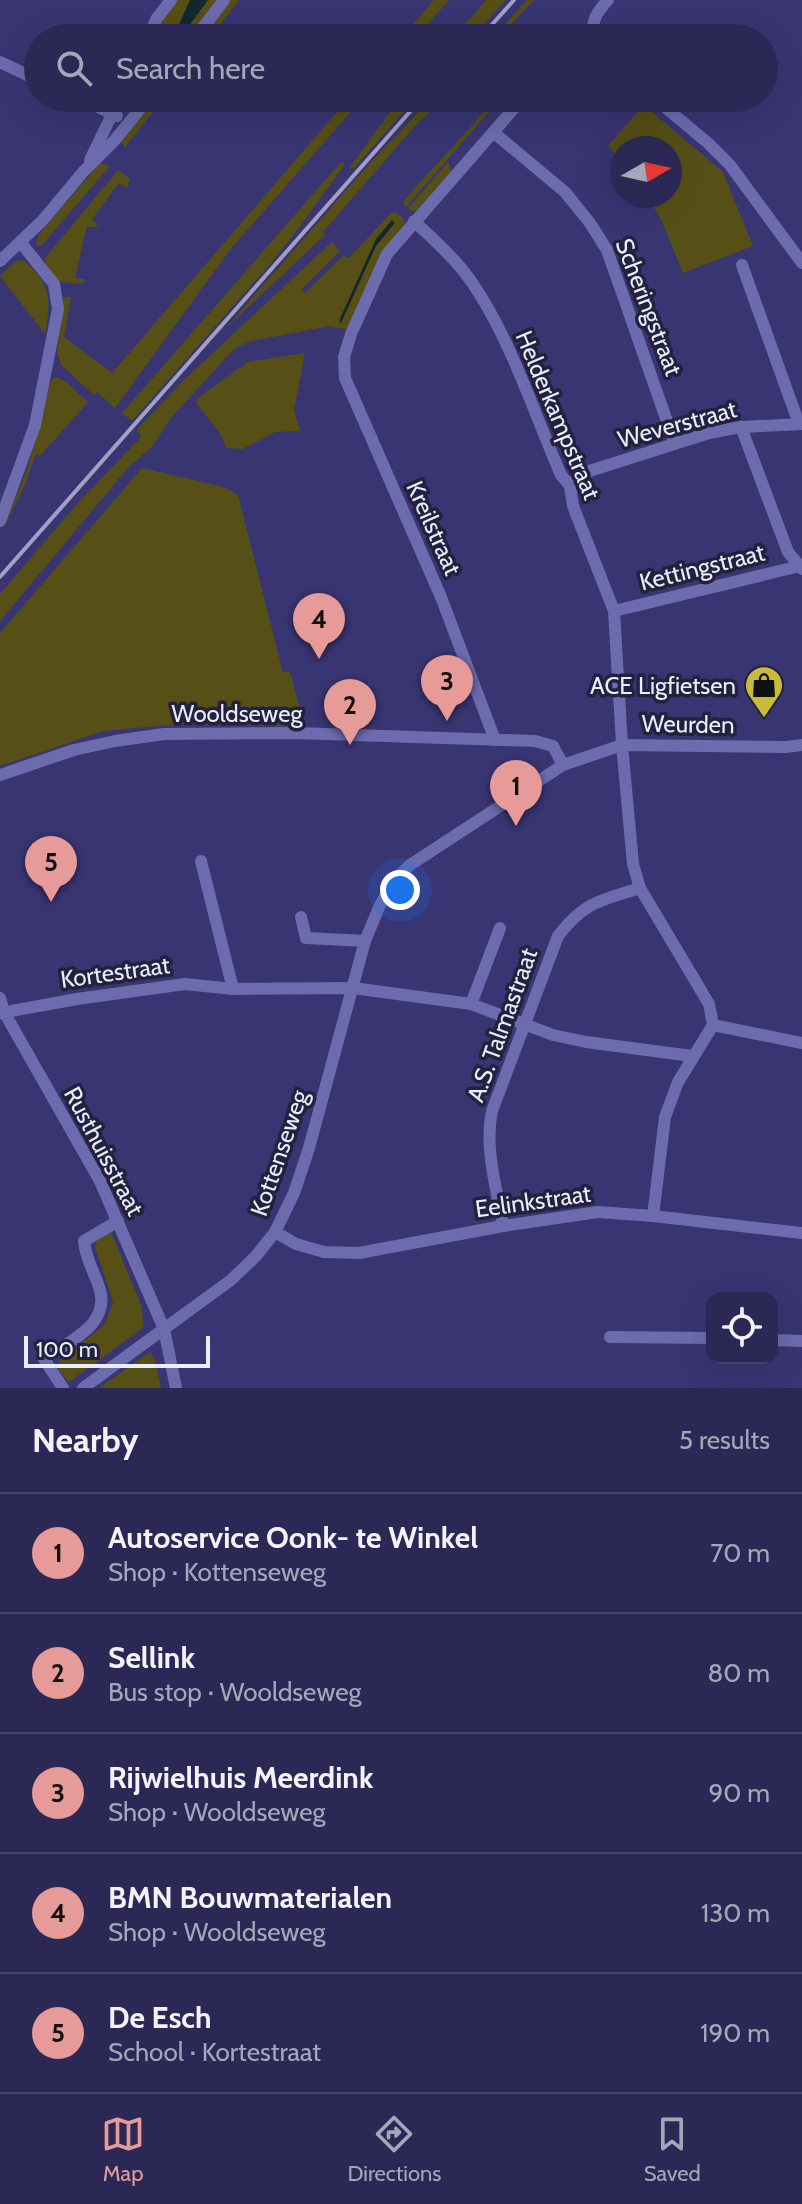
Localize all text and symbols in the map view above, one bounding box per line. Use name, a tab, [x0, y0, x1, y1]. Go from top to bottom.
search box	[24, 24, 778, 112]
icon: search	[52, 46, 96, 90]
text: Search here	[116, 50, 265, 87]
north arrow	[610, 136, 682, 208]
street label: Scheringstraat	[610, 234, 688, 380]
street label: Helderkampstraat	[509, 326, 607, 504]
street label: Weverstraat	[614, 394, 740, 454]
street label: Kreilstraat	[400, 476, 468, 580]
street label: Kettingstraat	[636, 537, 768, 597]
pin: 4	[293, 593, 345, 659]
pin: 3	[421, 655, 473, 721]
shop icon: ACE Ligfietsen	[743, 664, 785, 719]
place label: ACE Ligfietsen	[590, 671, 736, 700]
pin: 2	[324, 679, 376, 745]
street label: Wooldseweg	[172, 699, 303, 728]
street label: Weurden	[641, 709, 735, 739]
pin: 1	[490, 760, 542, 826]
pin: 5	[25, 836, 77, 902]
your location	[380, 870, 420, 910]
street label: A.S. Talmastraat	[461, 944, 543, 1106]
street label: Kortestraat	[58, 950, 172, 994]
street label: Rusthuisstraat	[58, 1082, 150, 1220]
street label: Kottenseweg	[244, 1085, 314, 1220]
street label: Eelinkstraat	[473, 1179, 593, 1223]
map controls	[706, 1292, 778, 1364]
button: locate	[706, 1292, 778, 1364]
scale bar	[24, 1332, 210, 1368]
text: 100 m	[36, 1336, 98, 1363]
text: Nearby	[32, 1419, 139, 1461]
text: 5 results	[679, 1424, 770, 1456]
text: Autoservice Oonk- te Winkel	[108, 1519, 478, 1556]
text: 1	[53, 1537, 63, 1569]
text: 70 m	[710, 1537, 770, 1569]
text: Shop · Kottenseweg	[108, 1556, 326, 1588]
text: Sellink	[108, 1639, 195, 1676]
text: 2	[51, 1657, 65, 1689]
text: 80 m	[707, 1657, 770, 1689]
text: Bus stop · Wooldseweg	[108, 1676, 361, 1708]
text: Rijwielhuis Meerdink	[108, 1759, 373, 1796]
text: 3	[51, 1777, 65, 1809]
text: 90 m	[708, 1777, 770, 1809]
text: Shop · Wooldseweg	[108, 1796, 325, 1828]
text: BMN Bouwmaterialen	[108, 1879, 392, 1916]
text: 4	[50, 1897, 66, 1929]
text: 130 m	[701, 1897, 770, 1929]
text: Shop · Wooldseweg	[108, 1916, 325, 1948]
text: De Esch	[108, 1999, 212, 2036]
text: 5	[51, 2017, 65, 2049]
text: 190 m	[700, 2017, 770, 2049]
text: School · Kortestraat	[108, 2036, 321, 2068]
tab: Map	[101, 2112, 145, 2187]
tab: Directions	[347, 2112, 441, 2187]
tab: Saved	[644, 2112, 701, 2187]

